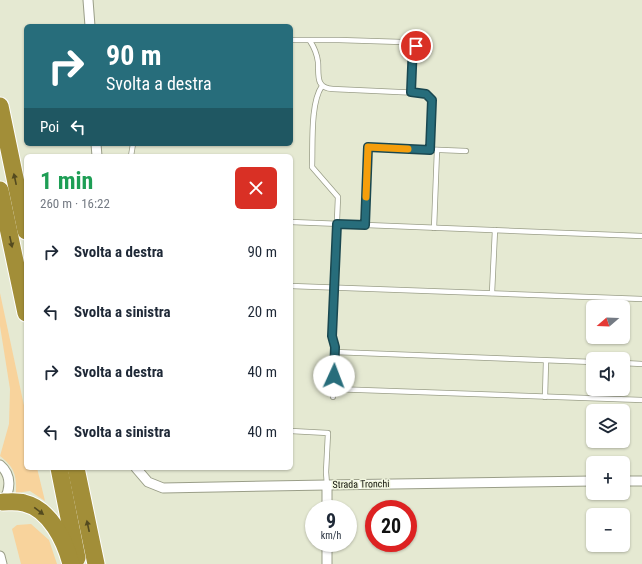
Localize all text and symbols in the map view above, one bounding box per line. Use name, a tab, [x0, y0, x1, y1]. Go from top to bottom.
pin	[399, 29, 433, 63]
icon: arrive	[405, 35, 427, 57]
text: 90 m	[106, 39, 162, 72]
icon: right	[40, 40, 92, 92]
text: Svolta a destra	[106, 73, 212, 94]
icon: left	[67, 116, 89, 138]
text: Poi	[40, 118, 59, 136]
text: 1 min	[40, 167, 93, 195]
button: close	[235, 167, 277, 209]
one-way arrow	[12, 173, 18, 185]
text: 260 m · 16:22	[40, 196, 110, 211]
one-way arrow	[8, 236, 14, 248]
icon: right	[40, 241, 62, 263]
text: Svolta a destra	[74, 243, 163, 261]
text: 90 m	[247, 243, 277, 261]
north arrow	[586, 300, 630, 344]
map controls	[586, 300, 630, 552]
icon: left	[40, 301, 62, 323]
text: Svolta a sinistra	[74, 303, 171, 321]
text: 20 m	[247, 303, 277, 321]
button: sound	[586, 352, 630, 396]
position arrow	[313, 355, 355, 397]
icon: right	[40, 361, 62, 383]
text: Svolta a destra	[74, 363, 163, 381]
text: 40 m	[247, 363, 277, 381]
button: layers	[586, 404, 630, 448]
icon: left	[40, 421, 62, 443]
text: Svolta a sinistra	[74, 423, 171, 441]
text: 40 m	[247, 423, 277, 441]
button: +	[586, 456, 630, 500]
street label: Strada Tronchi	[332, 478, 390, 490]
speed limit sign: 20	[365, 500, 417, 552]
one-way arrow	[34, 507, 45, 515]
button: −	[586, 508, 630, 552]
text: 9	[326, 509, 336, 533]
one-way arrow	[85, 520, 91, 532]
text: km/h	[321, 530, 341, 541]

